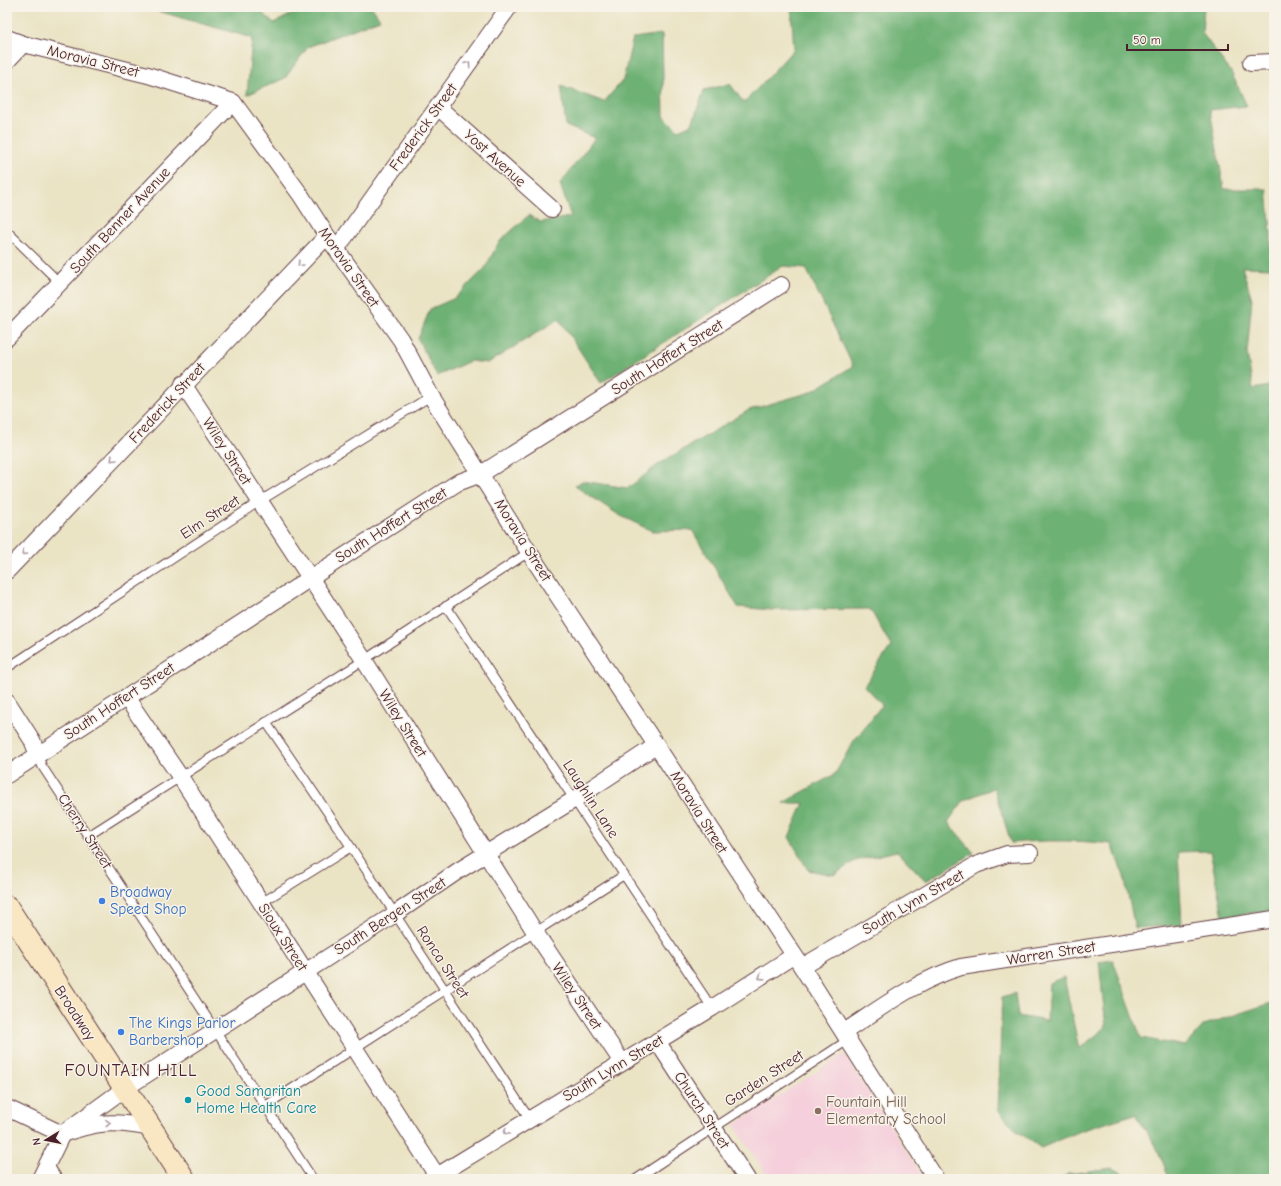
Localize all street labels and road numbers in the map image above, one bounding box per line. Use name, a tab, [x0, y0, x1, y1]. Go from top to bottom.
street label: Moravia Street	[45, 41, 141, 81]
street label: Frederick Street	[385, 79, 461, 174]
street label: Yost Avenue	[460, 126, 530, 191]
street label: South Benner Avenue	[66, 163, 174, 277]
street label: Moravia Street	[315, 223, 384, 311]
street label: South Hoffert Street	[608, 315, 727, 399]
street label: Frederick Street	[125, 358, 209, 447]
street label: Wiley Street	[199, 414, 256, 489]
street label: South Hoffert Street	[332, 483, 451, 567]
street label: Elm Street	[177, 491, 244, 543]
street label: Moravia Street	[490, 495, 556, 585]
street label: South Hoffert Street	[60, 658, 178, 744]
street label: Wiley Street	[375, 686, 431, 761]
street label: Laughlin Lane	[559, 757, 623, 842]
street label: Moravia Street	[666, 767, 732, 857]
street label: Cherry Street	[54, 790, 116, 873]
street label: South Lynn Street	[859, 865, 968, 938]
street label: South Bergen Street	[331, 873, 450, 959]
street label: Sioux Street	[254, 900, 312, 975]
street label: Ronca Street	[413, 922, 473, 1002]
street label: Warren Street	[1005, 937, 1097, 969]
street label: Wiley Street	[548, 959, 606, 1033]
street label: Broadway	[51, 982, 100, 1044]
street label: South Lynn Street	[559, 1030, 667, 1105]
street label: Garden Street	[721, 1045, 807, 1110]
street label: Church Street	[670, 1068, 734, 1153]

